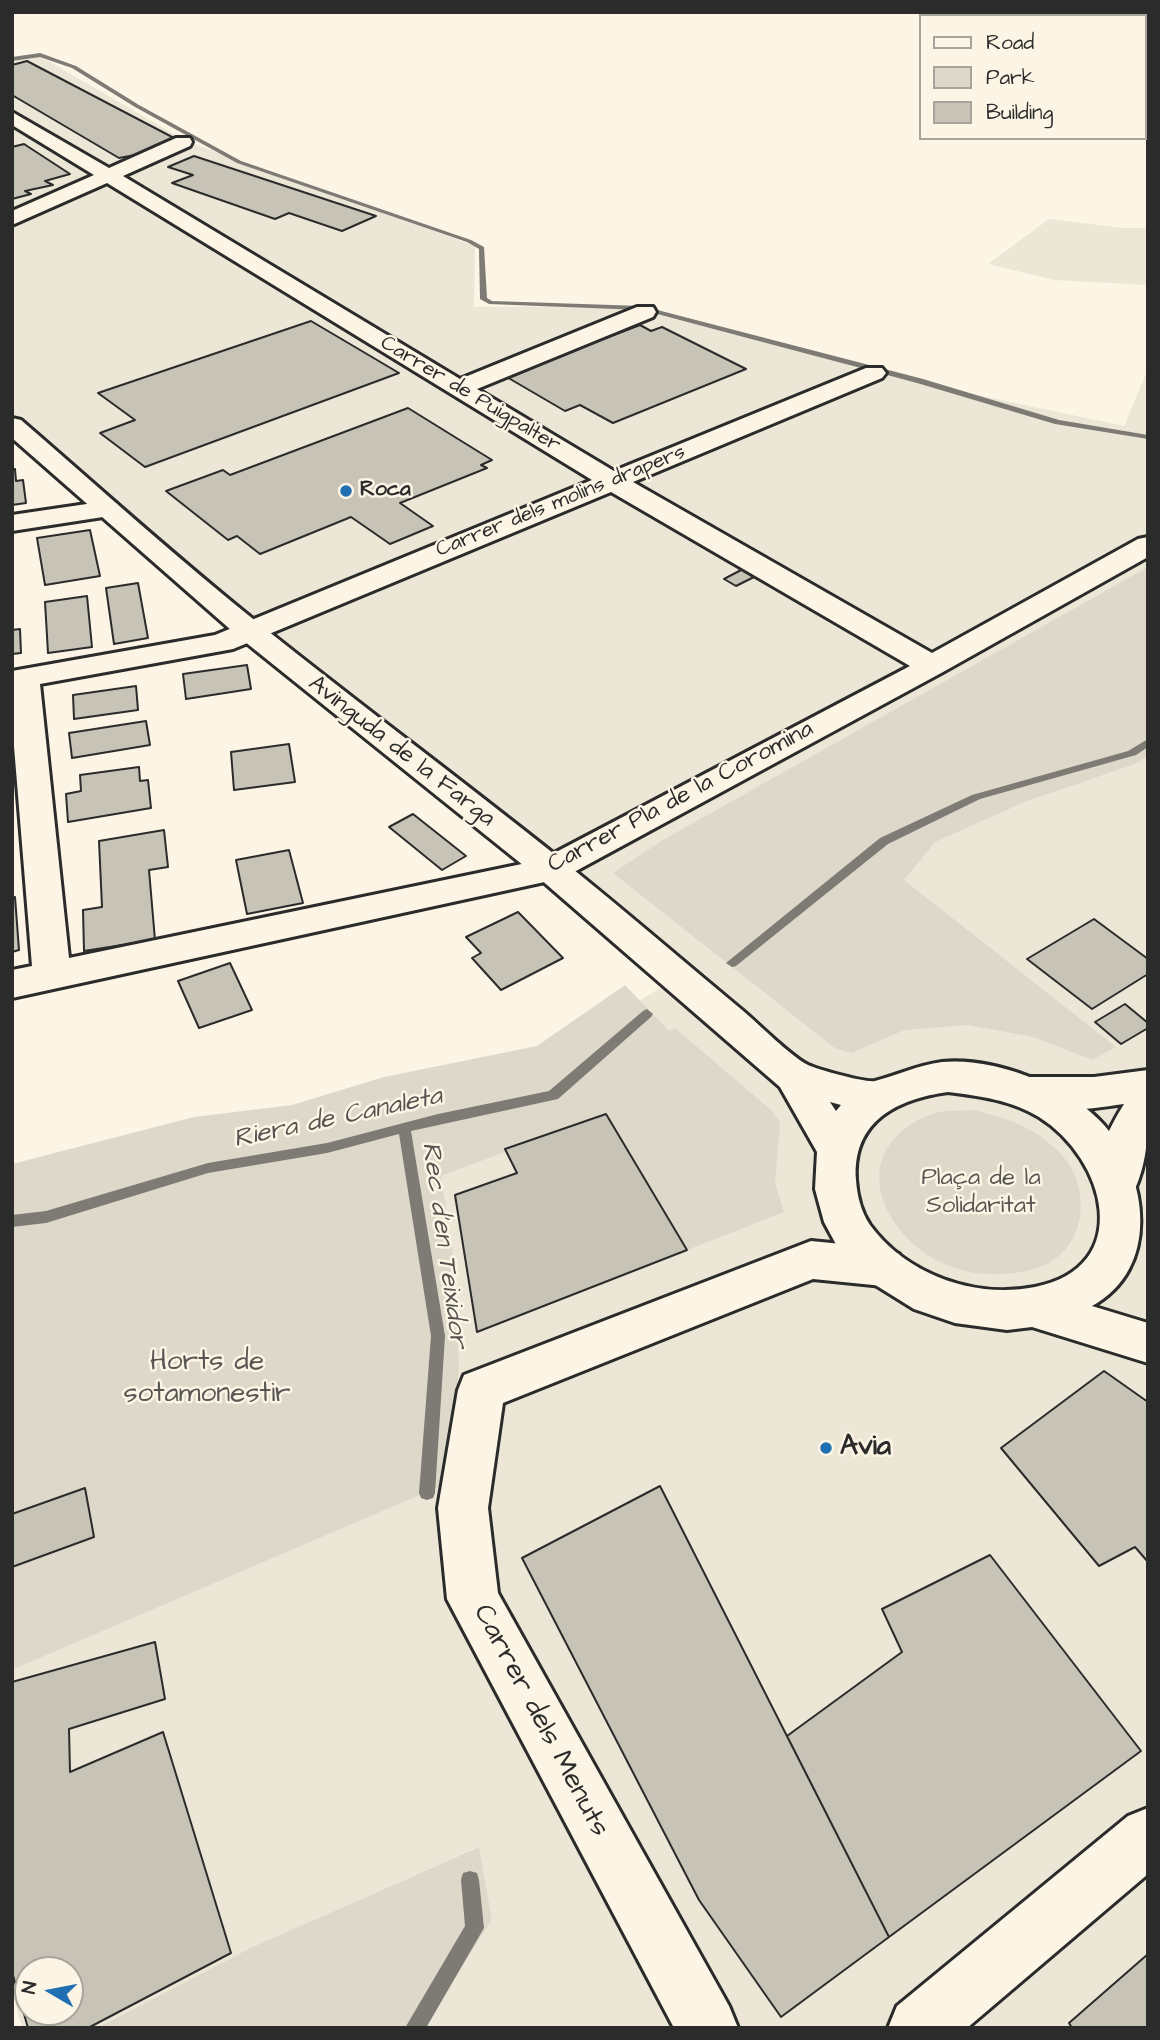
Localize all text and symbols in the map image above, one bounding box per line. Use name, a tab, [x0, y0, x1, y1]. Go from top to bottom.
legend	[918, 14, 1146, 140]
text: Road	[986, 28, 1034, 57]
text: Park	[986, 63, 1035, 92]
text: Building	[986, 98, 1053, 127]
street label: Carrer de Puigpalter	[375, 331, 565, 459]
street label: Carrer dels molins drapers	[433, 440, 689, 564]
place label: Roca	[360, 478, 411, 504]
marker: Roca	[338, 483, 354, 499]
street label: Avinguda de la Farga	[302, 670, 500, 834]
street label: Carrer Pla de la Coromina	[543, 716, 819, 880]
water label: Riera de Canaleta	[231, 1082, 445, 1156]
water label: Rec d'en Teixidor	[413, 1140, 473, 1350]
park label: Plaça de la Solidaritat	[921, 1165, 1041, 1221]
park label: Horts de sotamonestir	[123, 1346, 291, 1412]
place label: Avia	[840, 1431, 891, 1465]
marker: Avia	[818, 1440, 834, 1456]
street label: Carrer dels Menuts	[465, 1599, 615, 1843]
north arrow	[14, 1956, 84, 2026]
text: N	[15, 1979, 44, 1996]

